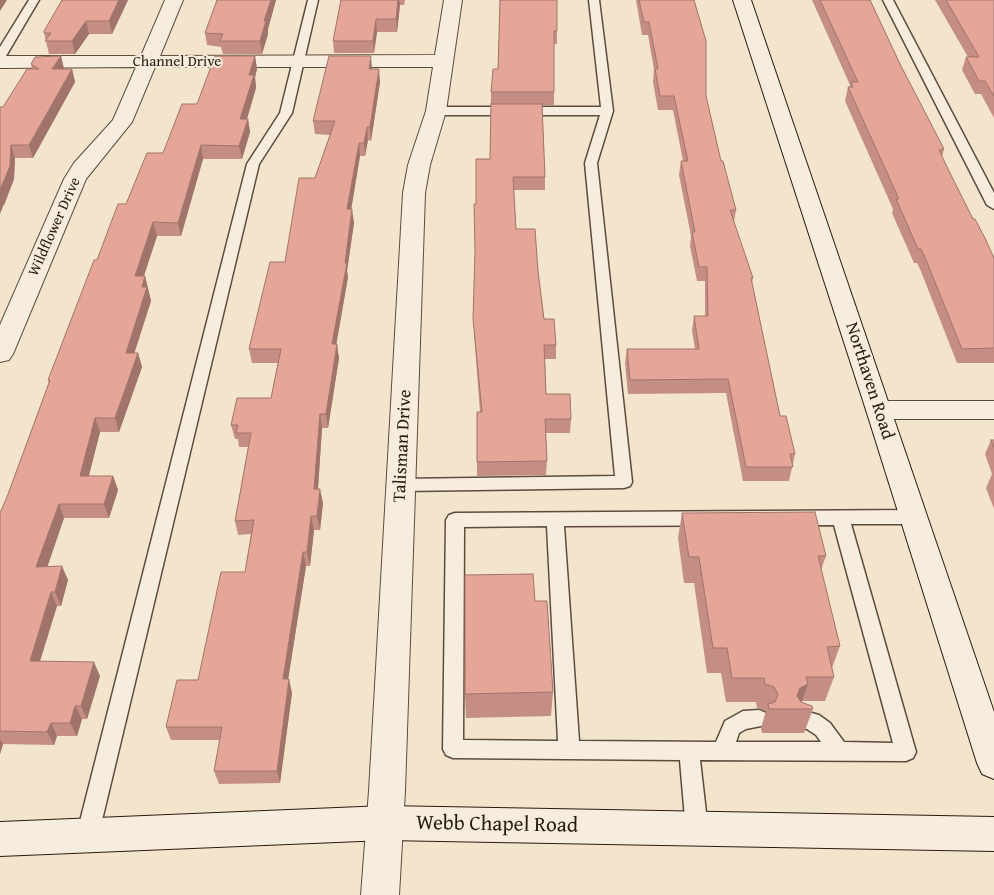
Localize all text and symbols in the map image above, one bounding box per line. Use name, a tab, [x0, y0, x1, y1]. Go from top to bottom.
street label: Channel Drive	[133, 53, 221, 71]
street label: Wildflower Drive	[25, 175, 85, 279]
street label: Northaven Road	[840, 320, 898, 442]
street label: Talisman Drive	[389, 389, 417, 503]
street label: Webb Chapel Road	[416, 811, 578, 839]

